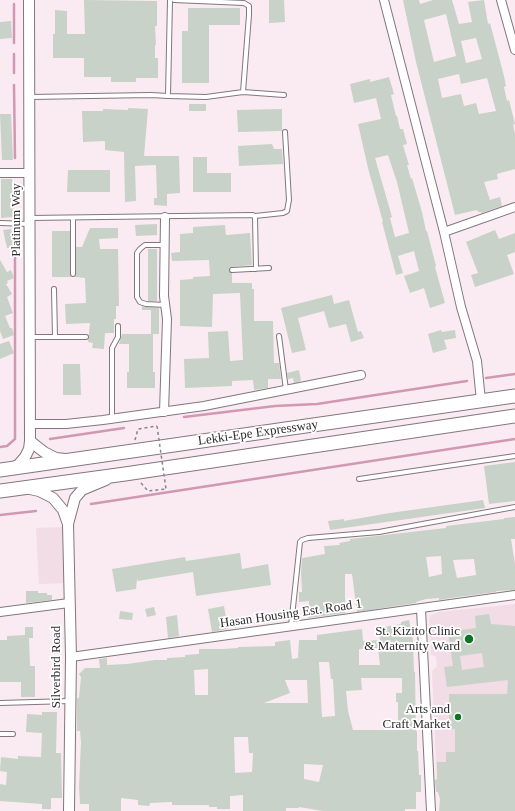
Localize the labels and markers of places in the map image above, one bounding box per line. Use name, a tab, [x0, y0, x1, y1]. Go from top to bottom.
place label: St. Kizito Clinic & Maternity Ward	[364, 624, 460, 655]
marker: St. Kizito Clinic & Maternity Ward	[463, 633, 475, 645]
place label: Arts and Craft Market	[382, 702, 450, 733]
marker: Arts and Craft Market	[453, 712, 463, 722]

